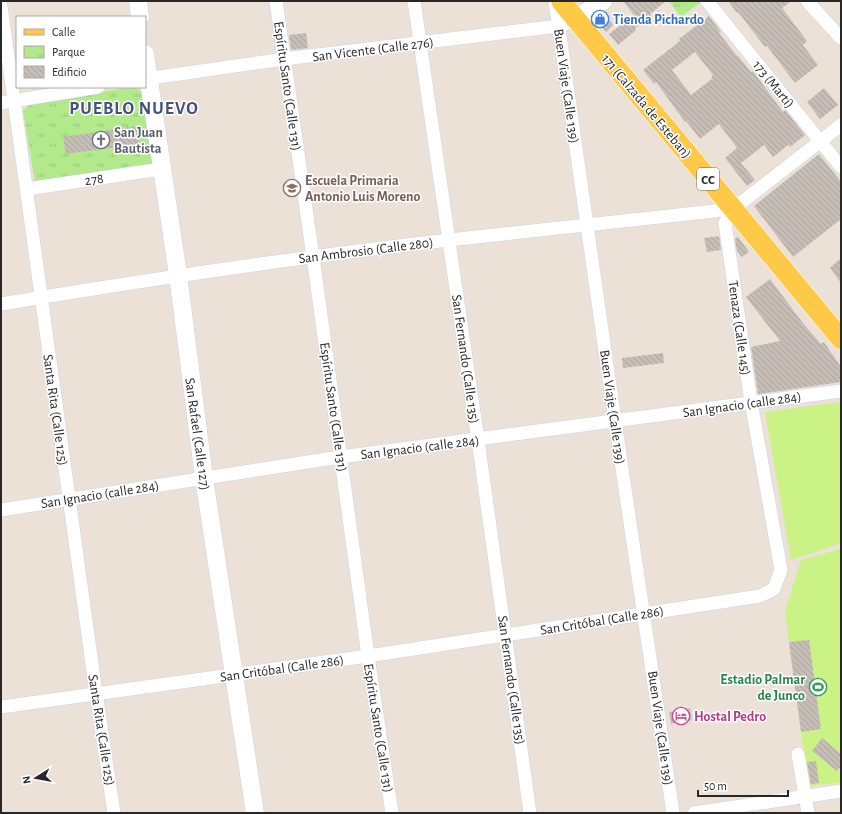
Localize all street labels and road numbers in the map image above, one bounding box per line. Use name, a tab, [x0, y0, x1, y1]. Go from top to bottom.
street label: Espíritu Santo (Calle 131)	[271, 20, 303, 152]
street label: Buen Viaje (Calle 139)	[551, 28, 581, 144]
street label: San Vicente (Calle 276)	[312, 36, 435, 64]
street label: 171 (Calzada de Esteban)	[599, 52, 694, 161]
street label: 173 (Martí)	[750, 58, 796, 111]
road number: CC	[697, 168, 719, 190]
street label: 278	[84, 172, 104, 188]
street label: San Ambrosio (Calle 280)	[298, 236, 434, 266]
street label: Tenaza (Calle 145)	[725, 280, 753, 377]
street label: San Fernando (Calle 135)	[449, 294, 481, 425]
street label: Espíritu Santo (Calle 131)	[317, 341, 349, 473]
street label: Buen Viaje (Calle 139)	[597, 349, 627, 465]
street label: Santa Rita (Calle 125)	[40, 354, 70, 467]
street label: San Rafael (Calle 127)	[182, 377, 212, 491]
street label: San Ignacio (calle 284)	[682, 390, 802, 420]
street label: San Ignacio (calle 284)	[360, 434, 480, 462]
street label: San Ignacio (calle 284)	[40, 479, 160, 511]
street label: San Critóbal (Calle 286)	[539, 604, 665, 638]
street label: San Fernando (Calle 135)	[495, 615, 527, 746]
street label: San Critóbal (Calle 286)	[219, 653, 345, 685]
street label: Espíritu Santo (Calle 131)	[361, 662, 395, 794]
street label: Buen Viaje (Calle 139)	[645, 670, 675, 786]
street label: Santa Rita (Calle 125)	[85, 674, 117, 787]

